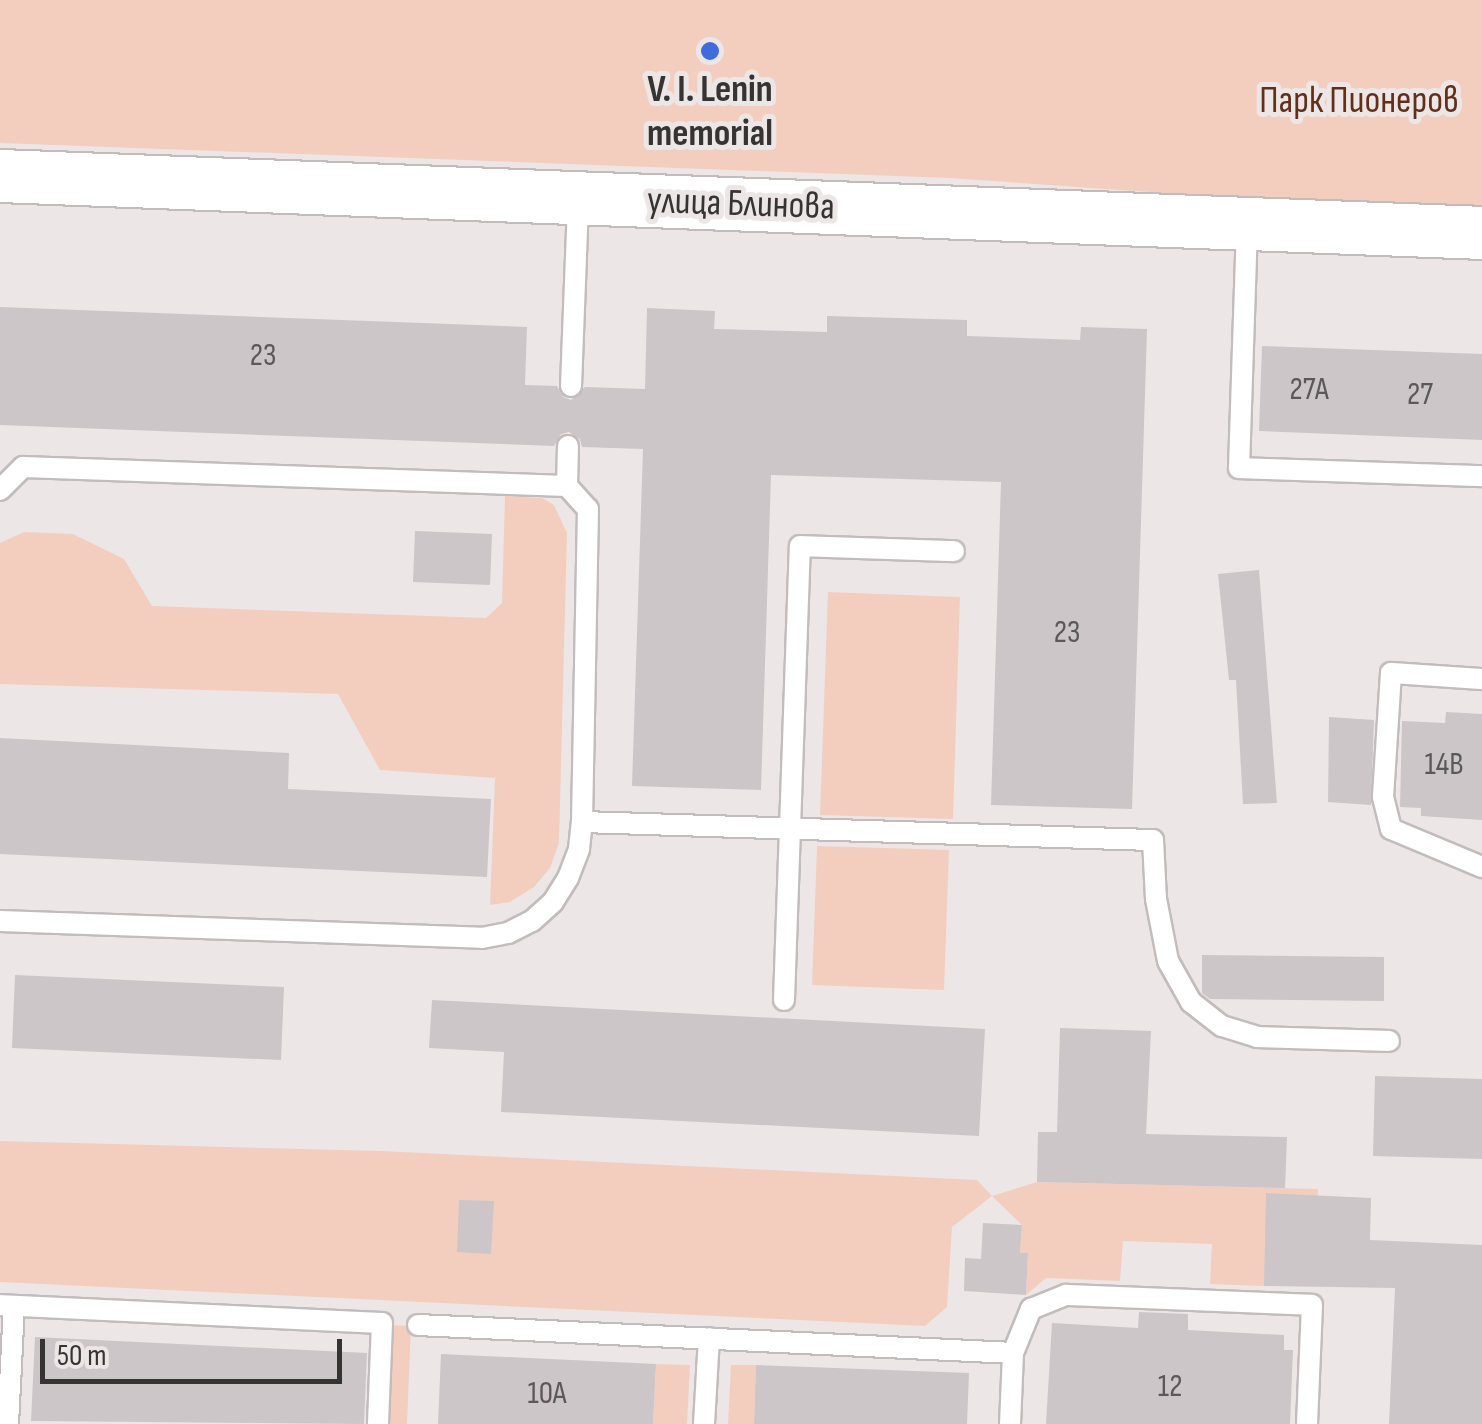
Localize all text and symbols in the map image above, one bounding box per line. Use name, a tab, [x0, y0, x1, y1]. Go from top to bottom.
marker: V. I. Lenin memorial	[699, 40, 721, 62]
place label: V. I. Lenin memorial	[647, 67, 773, 156]
park label: Парк Пионеров	[1259, 78, 1459, 124]
street label: улица Блинова	[646, 178, 836, 230]
house number: 23	[250, 337, 276, 375]
house number: 27А	[1289, 371, 1329, 409]
house number: 27	[1407, 376, 1433, 414]
house number: 23	[1054, 614, 1080, 652]
house number: 14В	[1425, 746, 1463, 784]
scale bar	[45, 1319, 348, 1381]
text: 50 m	[57, 1338, 106, 1374]
house number: 12	[1158, 1368, 1182, 1406]
house number: 10А	[528, 1375, 566, 1413]

